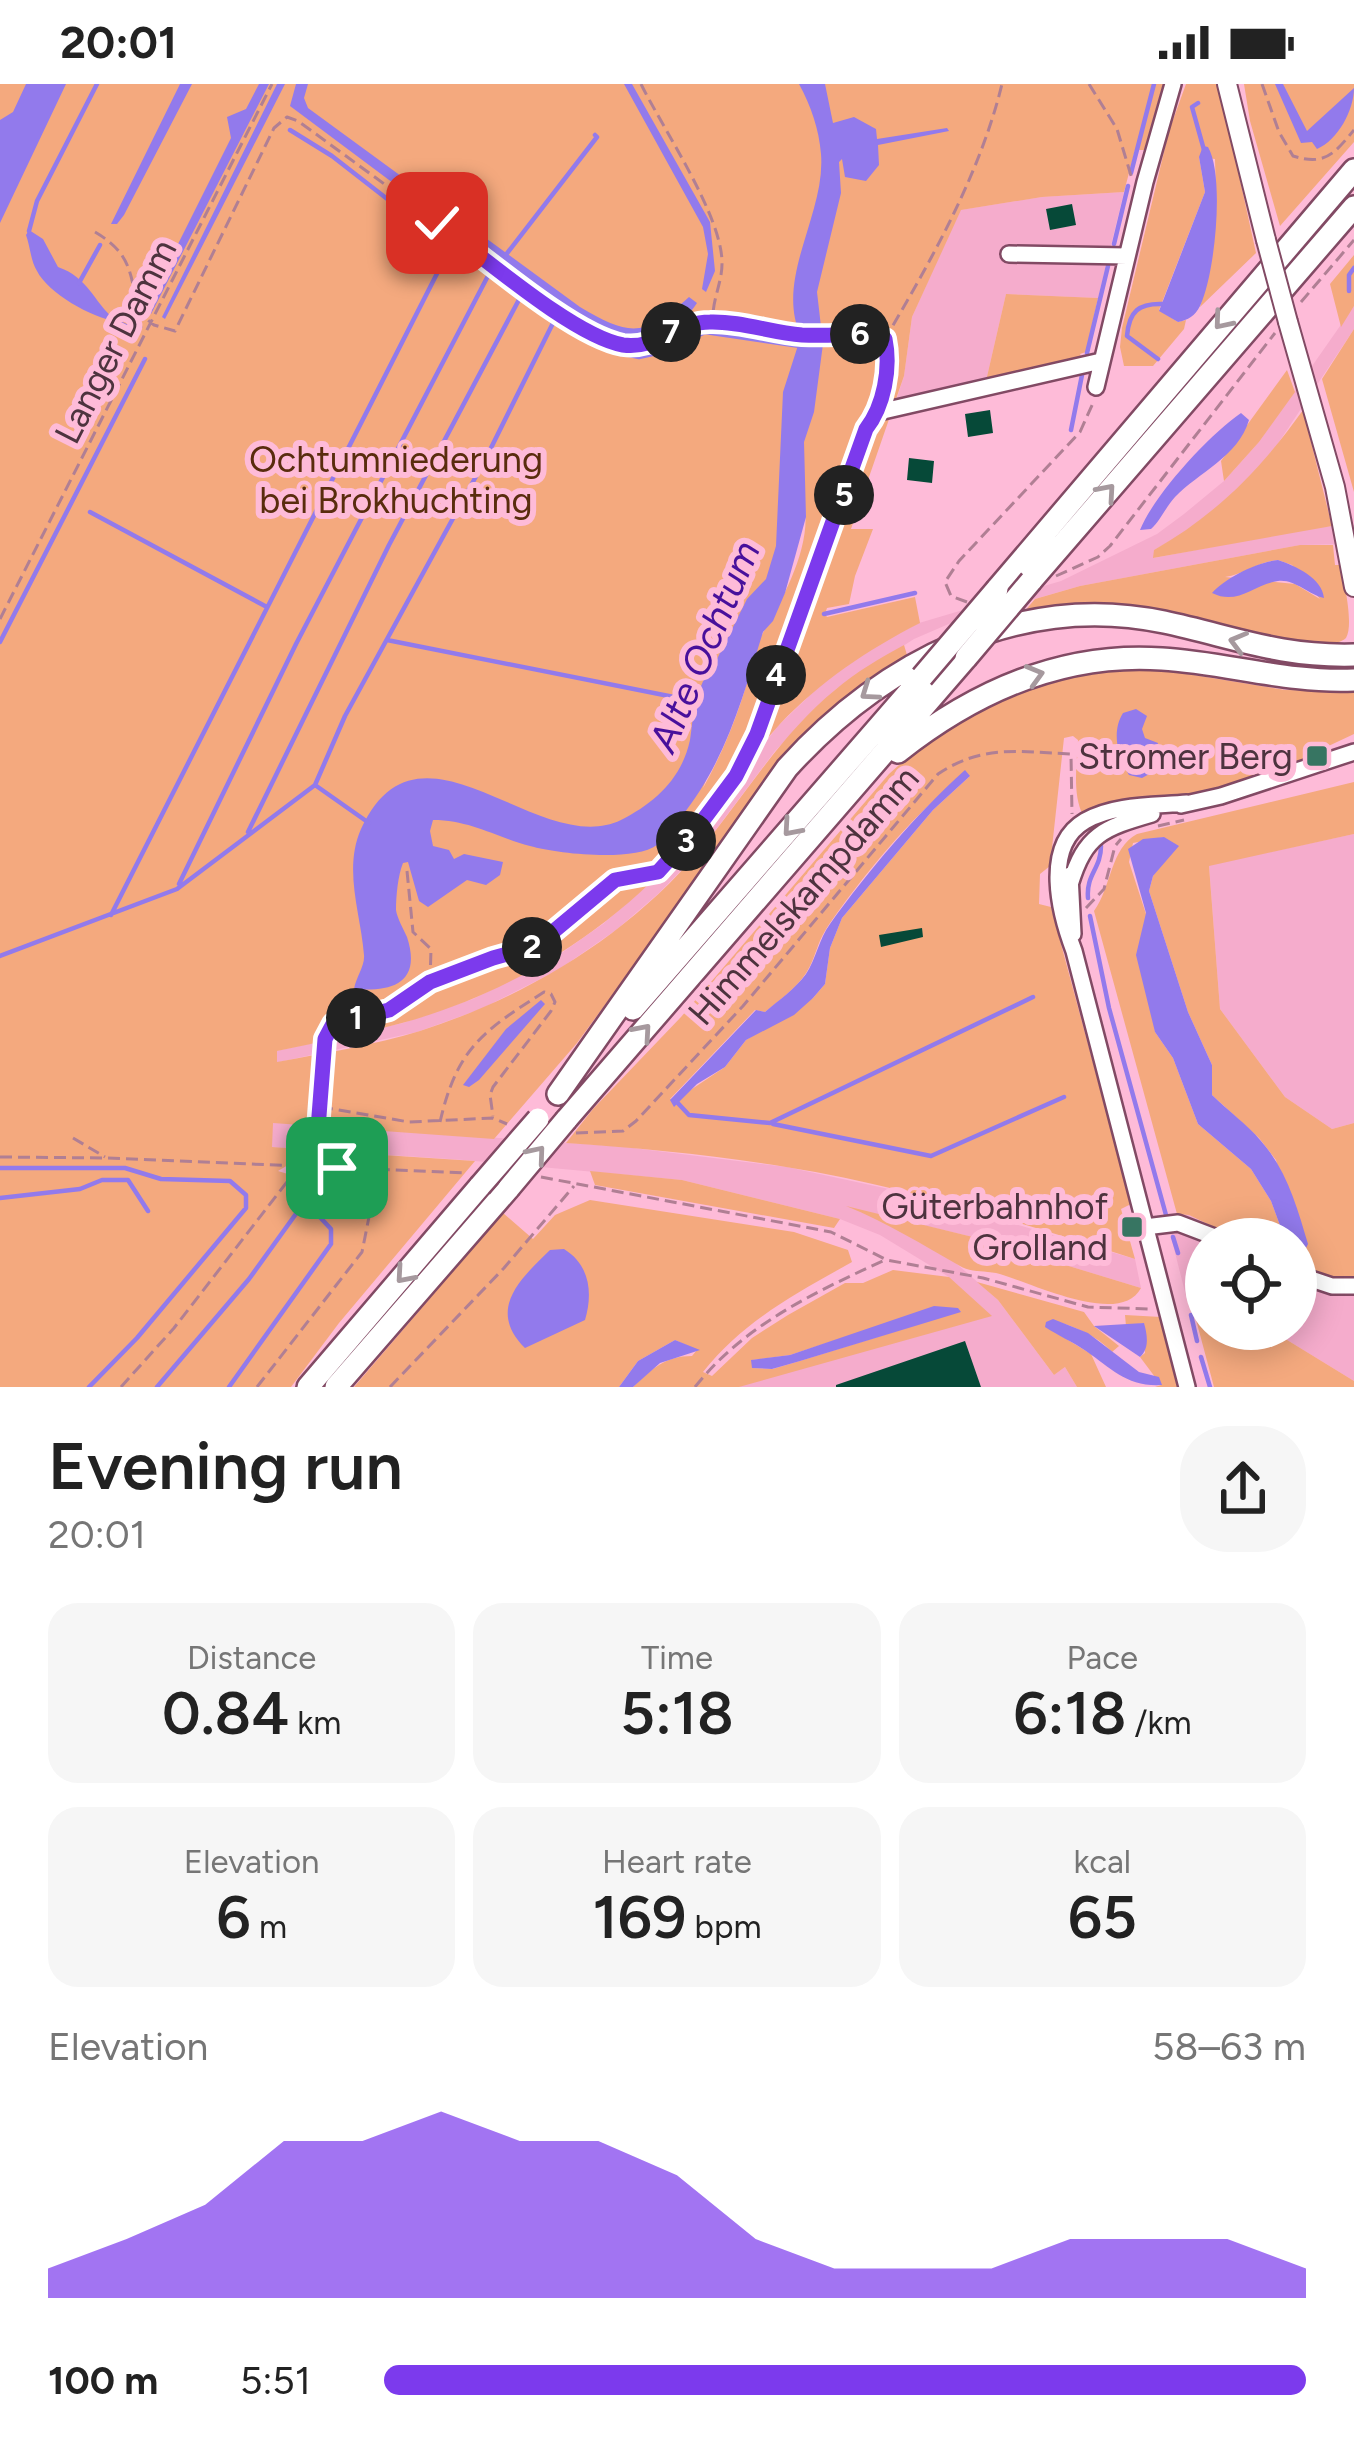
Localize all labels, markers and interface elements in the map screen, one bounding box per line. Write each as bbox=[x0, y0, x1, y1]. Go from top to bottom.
text: 20:01 bbox=[60, 15, 177, 69]
pin bbox=[386, 172, 488, 274]
icon: check bbox=[404, 190, 470, 256]
street label: Langer Damm bbox=[46, 232, 185, 451]
pin: 7 bbox=[641, 302, 701, 362]
pin: 6 bbox=[830, 304, 890, 364]
one-way arrow bbox=[1214, 307, 1236, 329]
text: 7 bbox=[662, 312, 680, 351]
text: 6 bbox=[850, 314, 870, 353]
park label: Ochtumniederung bei Brokhuchting bbox=[249, 438, 543, 522]
pin: 5 bbox=[814, 465, 874, 525]
text: 5 bbox=[834, 475, 854, 514]
one-way arrow bbox=[1093, 485, 1114, 506]
water label: Alte Ochtum bbox=[638, 534, 770, 761]
one-way arrow bbox=[1229, 631, 1249, 656]
pin: 4 bbox=[746, 645, 806, 705]
text: 4 bbox=[766, 655, 786, 694]
one-way arrow bbox=[1024, 665, 1045, 690]
one-way arrow bbox=[860, 678, 882, 700]
place label: Stromer Berg bbox=[1078, 735, 1293, 778]
marker: Stromer Berg bbox=[1304, 743, 1330, 769]
street label: Himmelskampdamm bbox=[679, 757, 928, 1034]
pin: 3 bbox=[656, 811, 716, 871]
one-way arrow bbox=[784, 815, 805, 836]
text: 3 bbox=[677, 821, 695, 860]
pin: 2 bbox=[502, 917, 562, 977]
text: 2 bbox=[522, 927, 542, 966]
pin: 1 bbox=[326, 988, 386, 1048]
text: 1 bbox=[349, 998, 363, 1037]
one-way arrow bbox=[629, 1024, 650, 1046]
pin bbox=[286, 1117, 388, 1219]
icon: arrive bbox=[304, 1135, 370, 1201]
one-way arrow bbox=[523, 1146, 545, 1168]
place label: Güterbahnhof Grolland bbox=[881, 1185, 1109, 1269]
marker: Güterbahnhof Grolland bbox=[1119, 1214, 1145, 1240]
map controls bbox=[1185, 1218, 1317, 1350]
button: locate bbox=[1185, 1218, 1317, 1350]
one-way arrow bbox=[397, 1261, 418, 1283]
text: Evening run bbox=[48, 1426, 403, 1506]
button: share bbox=[1180, 1426, 1306, 1552]
text: 20:01 bbox=[48, 1511, 146, 1558]
text: Distance bbox=[187, 1638, 316, 1677]
text: Time bbox=[641, 1638, 713, 1677]
text: Pace bbox=[1067, 1638, 1138, 1677]
text: 0.84 bbox=[162, 1677, 289, 1749]
text: 5:18 bbox=[620, 1677, 734, 1749]
text: 6:18 bbox=[1013, 1677, 1126, 1749]
text: km bbox=[289, 1703, 341, 1742]
text: /km bbox=[1126, 1703, 1192, 1742]
text: Elevation bbox=[184, 1842, 320, 1881]
text: Heart rate bbox=[602, 1842, 752, 1881]
text: kcal bbox=[1074, 1842, 1131, 1881]
text: 6 bbox=[216, 1881, 251, 1953]
text: 169 bbox=[592, 1881, 686, 1953]
text: 65 bbox=[1068, 1881, 1137, 1953]
text: m bbox=[251, 1907, 287, 1946]
text: bpm bbox=[686, 1907, 762, 1946]
text: Elevation bbox=[48, 2023, 208, 2070]
text: 58–63 m bbox=[1152, 2023, 1306, 2070]
text: 100 m bbox=[48, 2357, 158, 2404]
text: 5:51 bbox=[240, 2357, 311, 2404]

